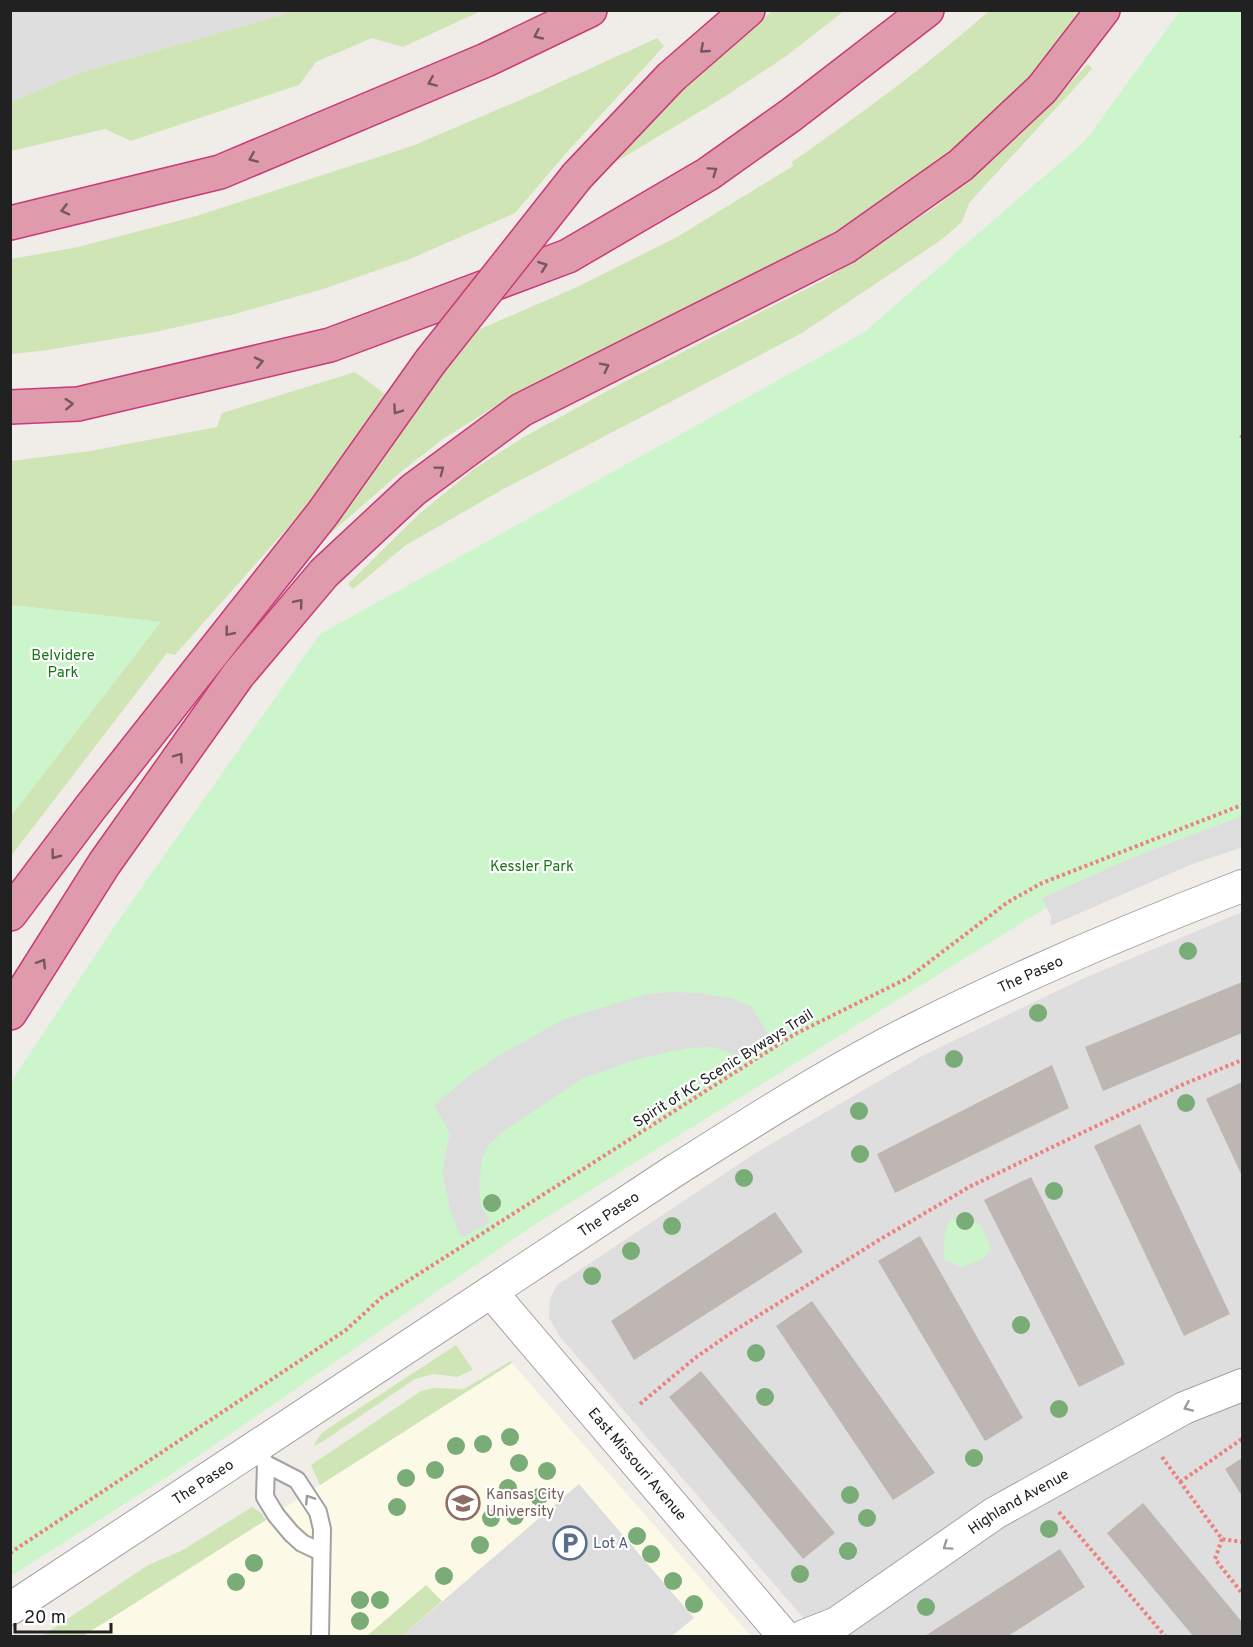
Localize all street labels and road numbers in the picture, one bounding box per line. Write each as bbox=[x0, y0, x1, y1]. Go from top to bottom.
street label: The Paseo bbox=[995, 952, 1067, 999]
street label: Spirit of KC Scenic Byways Trail bbox=[630, 1006, 818, 1133]
street label: The Paseo bbox=[575, 1188, 644, 1243]
street label: East Missouri Avenue bbox=[583, 1405, 690, 1525]
street label: The Paseo bbox=[169, 1456, 238, 1510]
street label: Highland Avenue bbox=[965, 1466, 1073, 1540]

